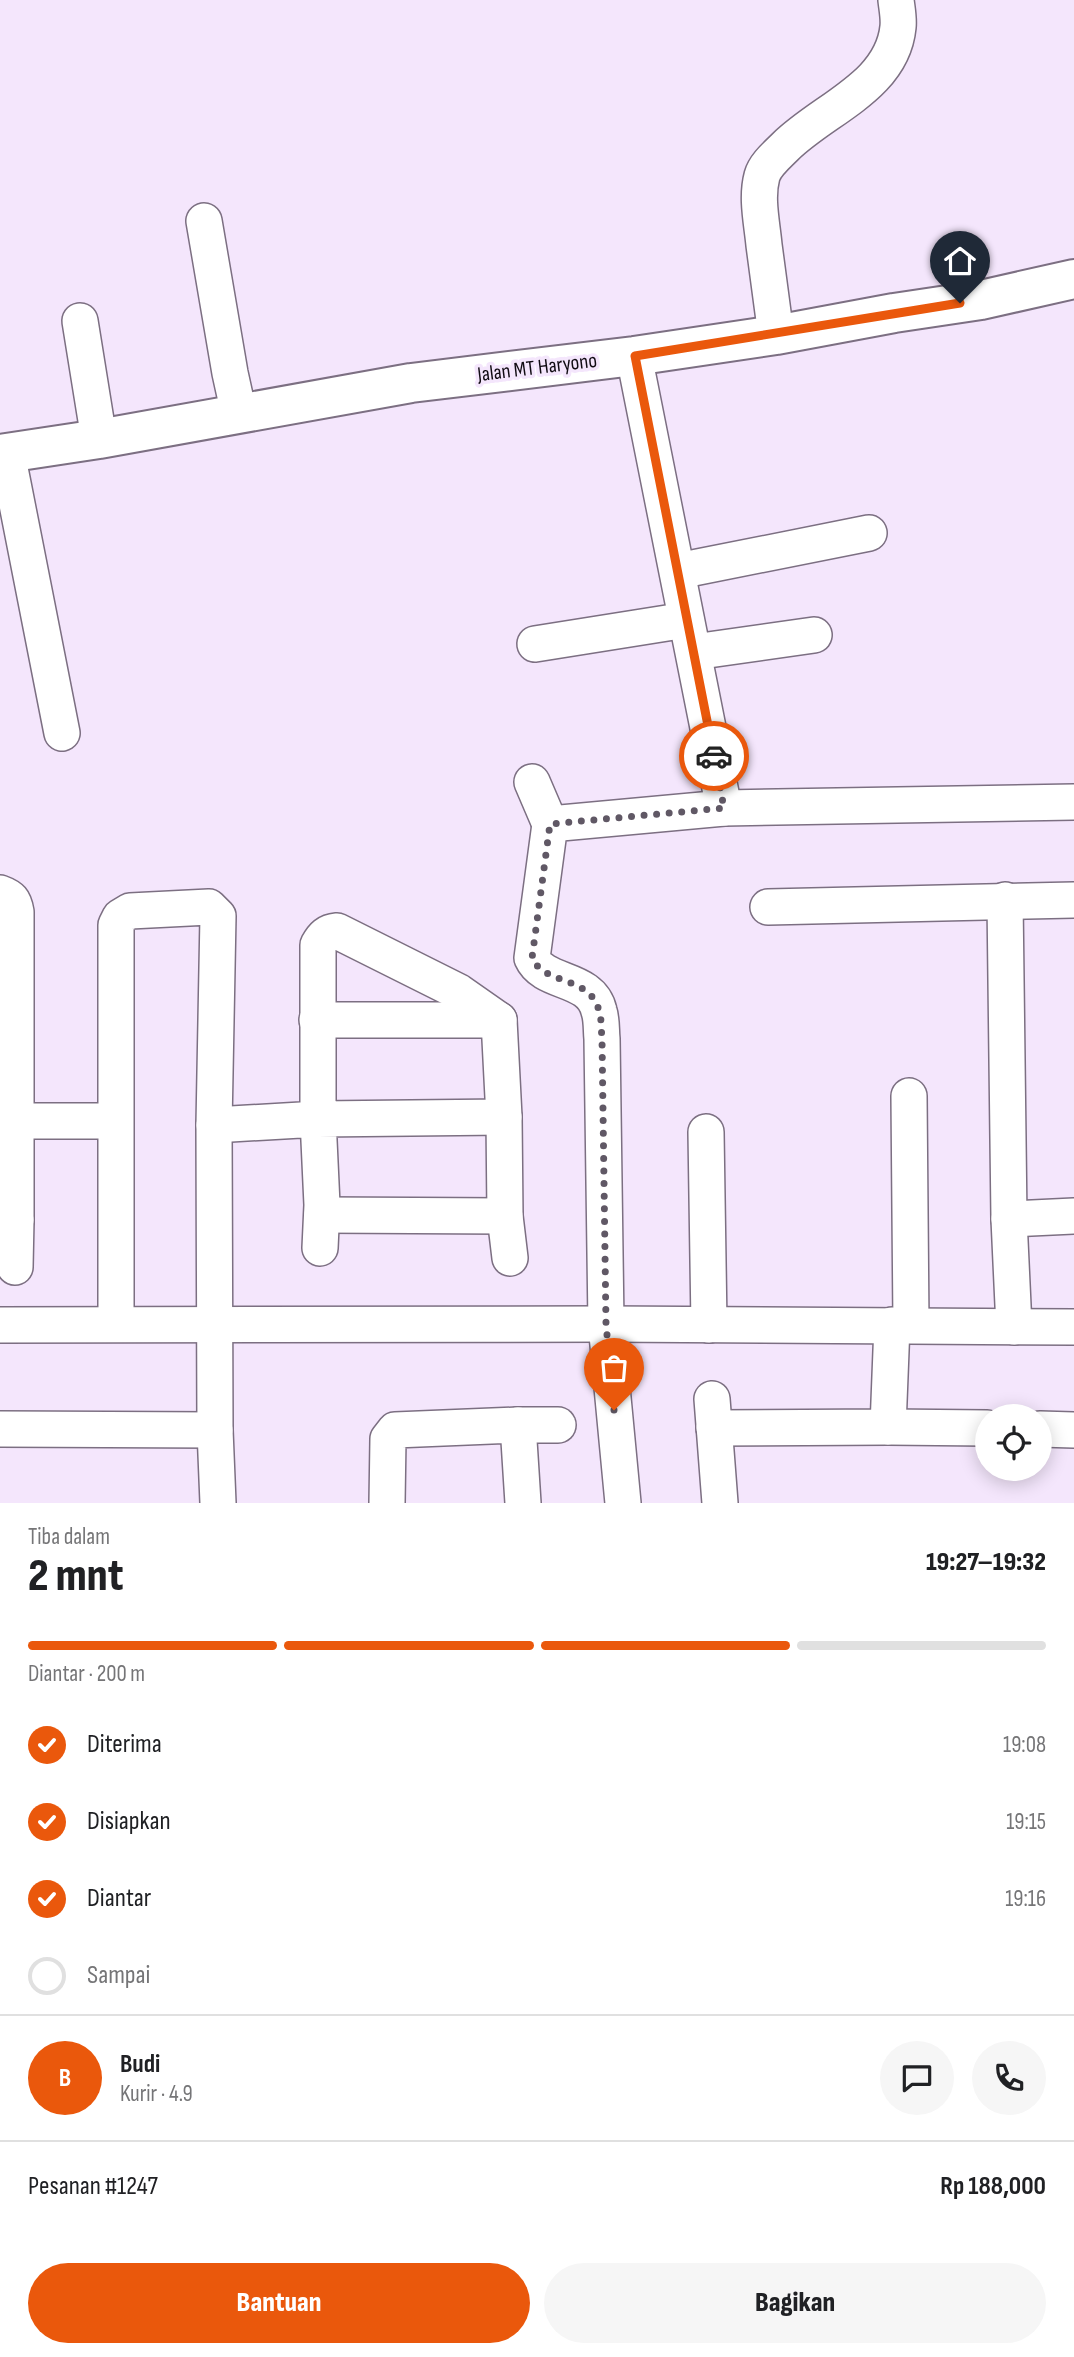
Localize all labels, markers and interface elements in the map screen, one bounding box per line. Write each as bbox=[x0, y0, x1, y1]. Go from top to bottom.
pin bbox=[930, 231, 990, 303]
icon: home bbox=[941, 242, 979, 280]
street label: Jalan MT Haryono bbox=[475, 348, 598, 387]
courier bbox=[679, 721, 749, 791]
icon: car bbox=[695, 737, 733, 775]
pin bbox=[584, 1338, 644, 1410]
icon: bag bbox=[595, 1349, 633, 1387]
map controls bbox=[975, 1404, 1052, 1481]
button: locate bbox=[975, 1404, 1052, 1481]
text: Tiba dalam bbox=[28, 1523, 110, 1551]
text: 19:27–19:32 bbox=[926, 1547, 1046, 1578]
text: 2 mnt bbox=[28, 1549, 123, 1604]
text: Diantar · 200 m bbox=[28, 1660, 145, 1688]
icon: check bbox=[28, 1726, 66, 1764]
text: Diterima bbox=[87, 1729, 162, 1760]
text: 19:08 bbox=[1003, 1731, 1046, 1759]
icon: check bbox=[28, 1803, 66, 1841]
text: Disiapkan bbox=[87, 1806, 171, 1837]
text: 19:15 bbox=[1006, 1808, 1046, 1836]
icon: check bbox=[28, 1880, 66, 1918]
text: Diantar bbox=[87, 1883, 151, 1914]
text: 19:16 bbox=[1005, 1885, 1046, 1913]
text: Sampai bbox=[87, 1960, 150, 1991]
button: chat bbox=[880, 2041, 954, 2115]
button: phone bbox=[972, 2041, 1046, 2115]
text: Budi bbox=[120, 2049, 160, 2080]
text: B bbox=[59, 2063, 71, 2094]
text: Kurir · 4.9 bbox=[120, 2080, 193, 2108]
text: Pesanan #1247 bbox=[28, 2171, 158, 2202]
text: Rp 188,000 bbox=[940, 2171, 1046, 2202]
button: Bantuan bbox=[28, 2263, 530, 2343]
button: Bagikan bbox=[544, 2263, 1046, 2343]

